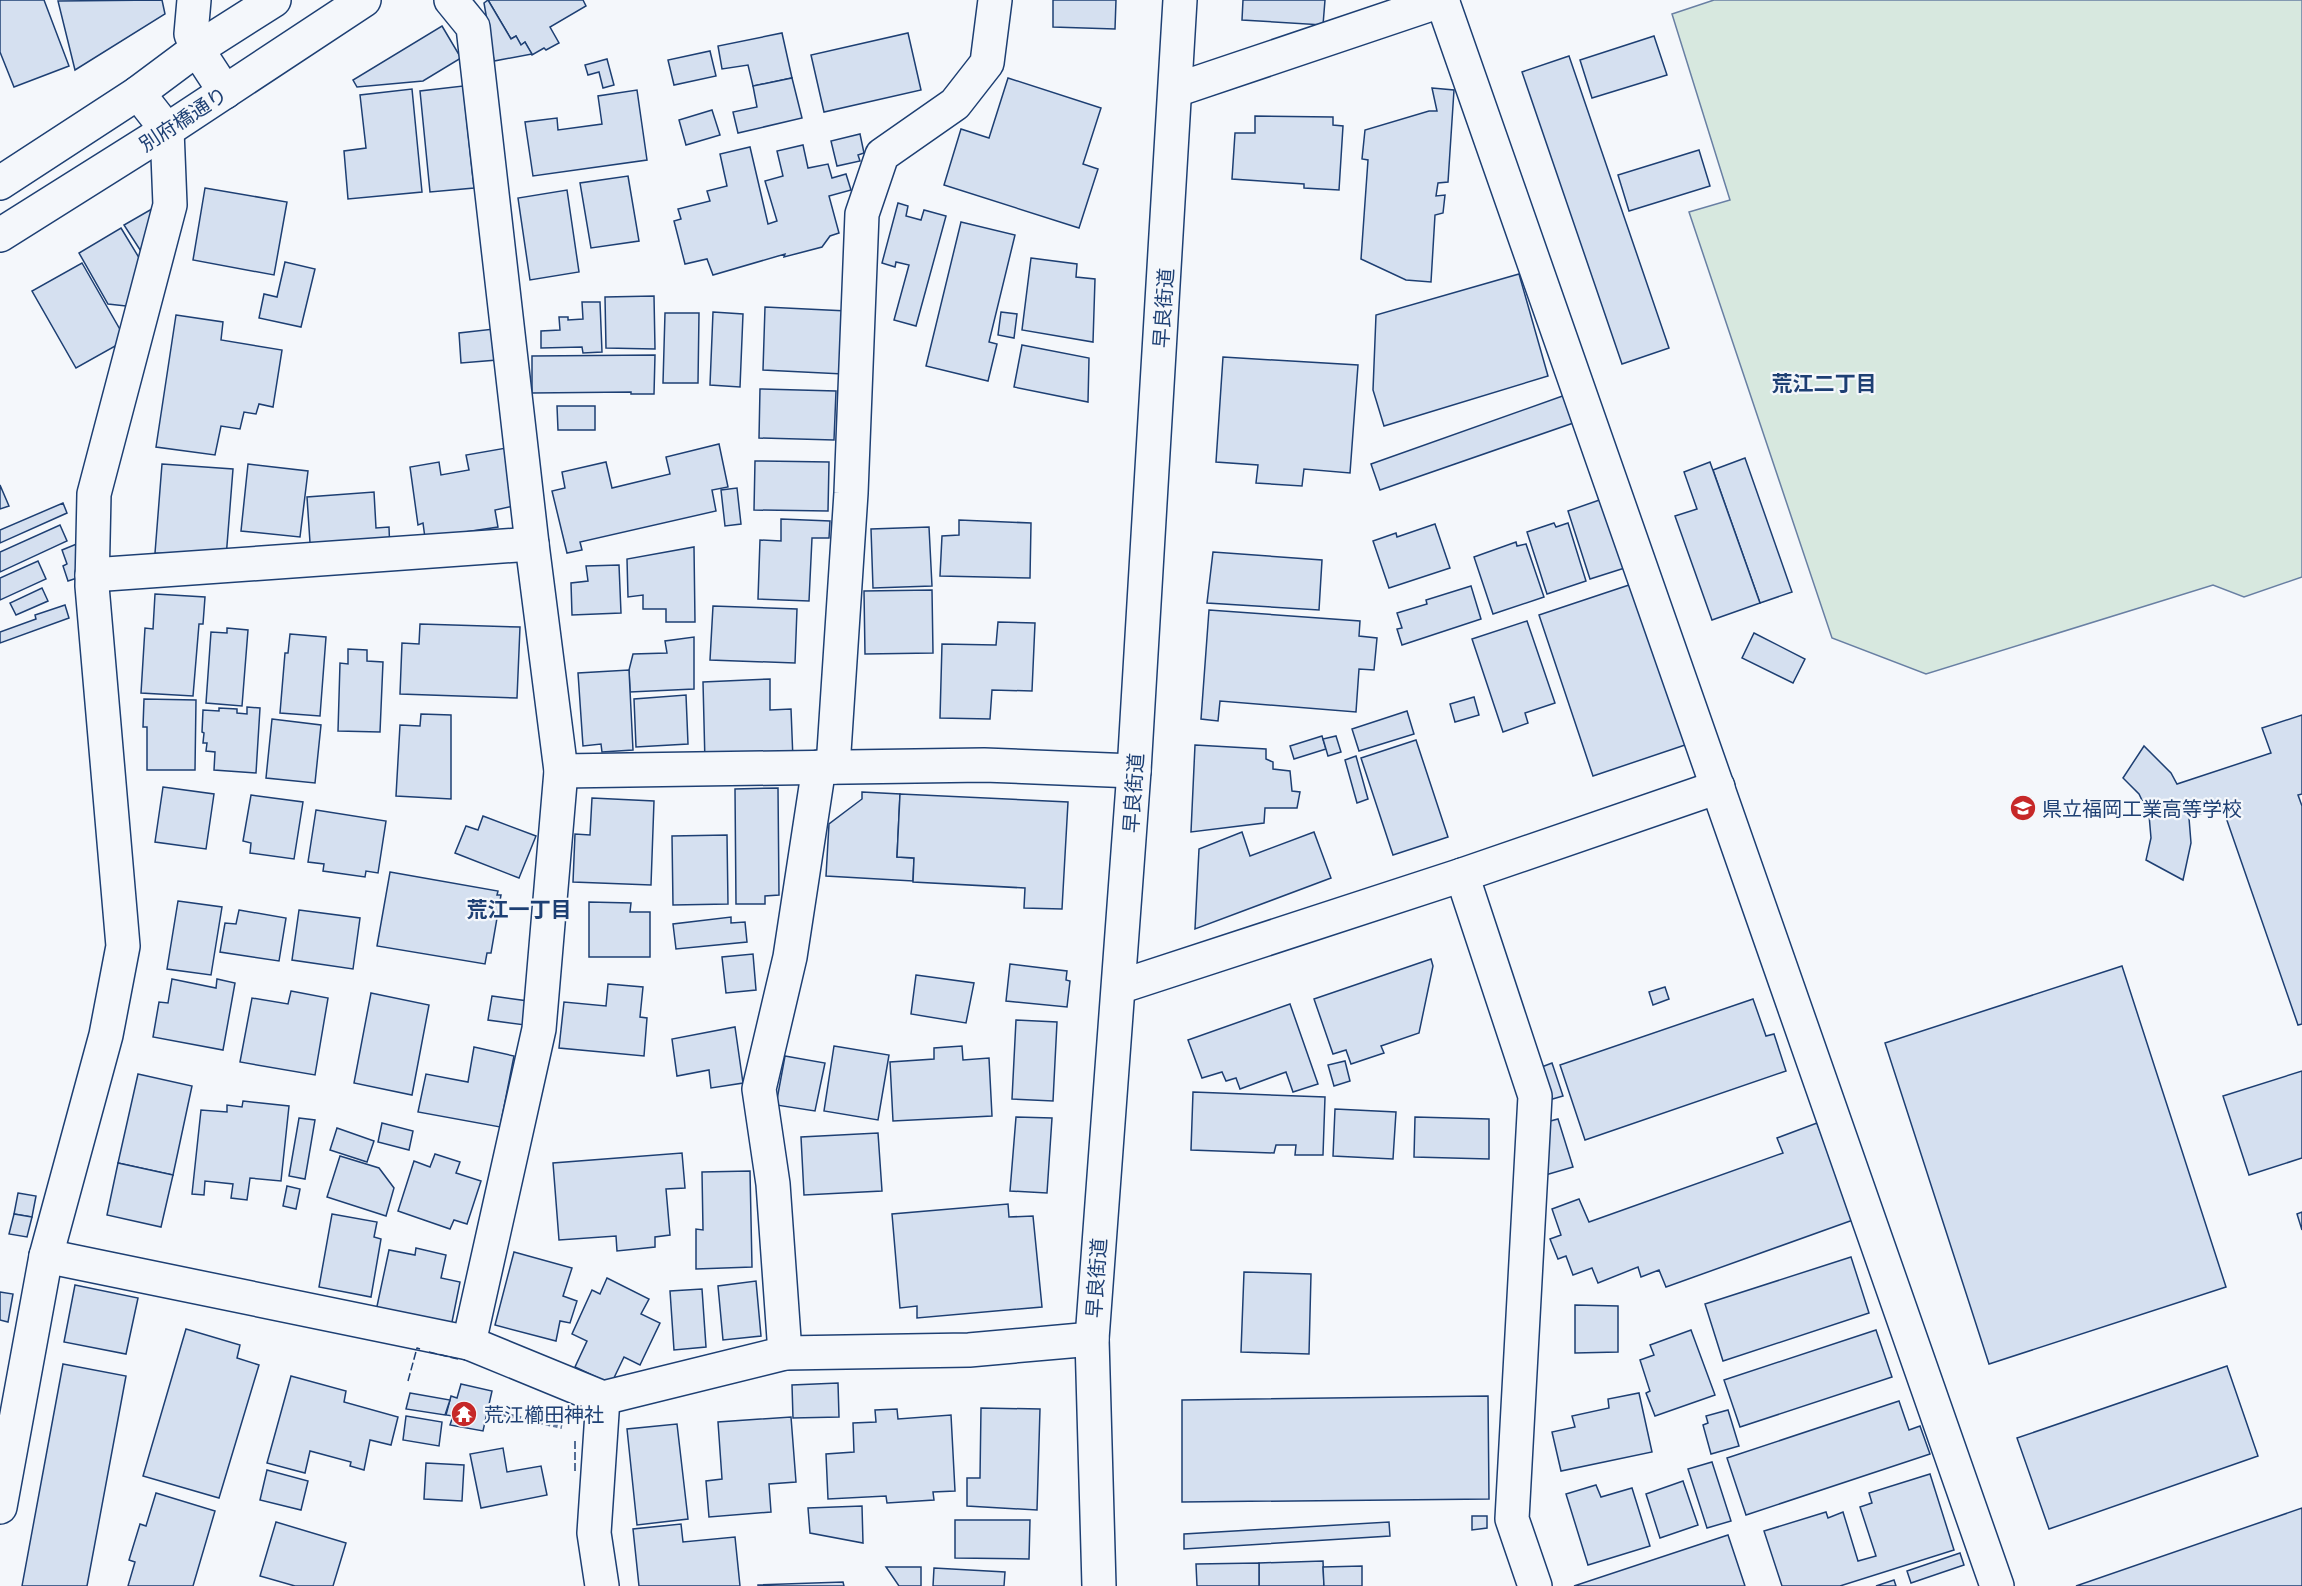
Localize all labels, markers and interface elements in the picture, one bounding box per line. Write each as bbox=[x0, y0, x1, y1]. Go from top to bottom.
street label: 別府橋通り bbox=[134, 80, 232, 158]
street label: 早良街道 bbox=[1147, 267, 1179, 349]
district label: 荒江二丁目 bbox=[1772, 369, 1877, 398]
street label: 早良街道 bbox=[1117, 752, 1149, 834]
school or university icon: 県立福岡工業高等学校 bbox=[2008, 793, 2038, 823]
place label: 県立福岡工業高等学校 bbox=[2042, 795, 2242, 822]
district label: 荒江一丁目 bbox=[467, 895, 572, 924]
street label: 早良街道 bbox=[1080, 1237, 1112, 1319]
temple icon: 荒江櫛田神社 bbox=[449, 1399, 479, 1429]
place label: 荒江櫛田神社 bbox=[484, 1401, 604, 1428]

